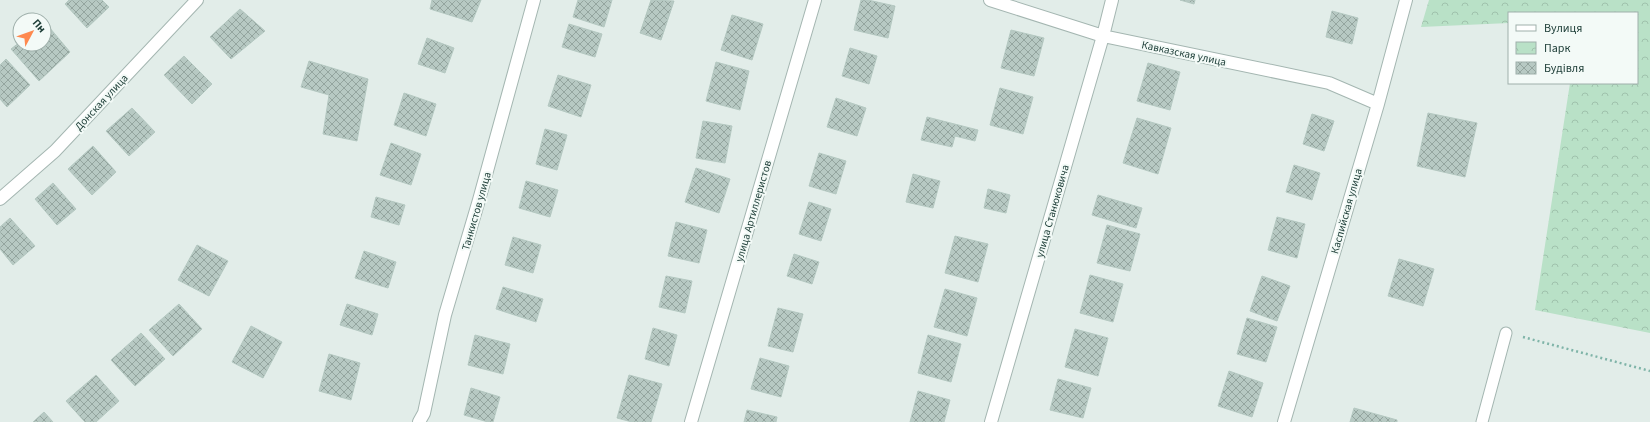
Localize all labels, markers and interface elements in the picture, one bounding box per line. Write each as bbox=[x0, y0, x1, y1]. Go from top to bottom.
north arrow bbox=[12, 12, 52, 52]
legend bbox=[1508, 12, 1638, 84]
text: Пн bbox=[29, 16, 49, 36]
text: Вулиця bbox=[1544, 20, 1582, 37]
street label: Кавказская улица bbox=[1140, 37, 1228, 70]
text: Парк bbox=[1544, 40, 1570, 57]
text: Будівля bbox=[1544, 60, 1584, 77]
street label: Донская улица bbox=[71, 71, 131, 134]
street label: улица Артиллеристов bbox=[732, 158, 775, 264]
street label: улица Станюковича bbox=[1032, 163, 1073, 259]
street label: Каспийская улица bbox=[1327, 167, 1366, 256]
street label: Танкистов улица bbox=[458, 170, 495, 252]

